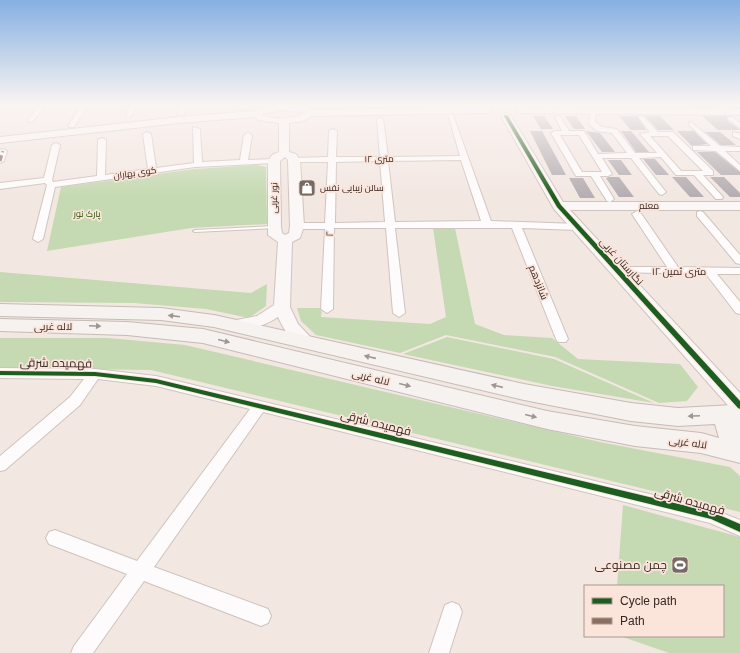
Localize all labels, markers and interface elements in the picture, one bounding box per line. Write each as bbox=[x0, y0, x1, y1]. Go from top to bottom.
street label: ۱۲ متری bbox=[364, 154, 394, 164]
street label: کوی بهاران bbox=[113, 165, 157, 181]
shop icon: سالن زیبایی نفس bbox=[297, 178, 317, 198]
street label: نور غربی bbox=[269, 182, 279, 214]
place label: سالن زیبایی نفس bbox=[320, 183, 384, 193]
street label: معلم bbox=[639, 201, 659, 212]
park label: پارک نور bbox=[73, 209, 101, 220]
street label: ۲ bbox=[324, 231, 335, 237]
street label: نگارستان غربی bbox=[597, 236, 646, 288]
street label: شانزدهم bbox=[525, 263, 550, 302]
street label: ۱۲ متری ثمین bbox=[652, 266, 706, 278]
one-way arrow bbox=[168, 313, 180, 319]
street label: لاله غربی bbox=[34, 321, 72, 333]
one-way arrow bbox=[89, 323, 101, 330]
one-way arrow bbox=[218, 339, 230, 345]
one-way arrow bbox=[364, 353, 376, 359]
street label: فهمیده شرقی bbox=[20, 355, 92, 371]
street label: لاله غربی bbox=[351, 368, 391, 388]
one-way arrow bbox=[398, 383, 411, 389]
one-way arrow bbox=[490, 383, 502, 389]
street label: فهمیده شرقی bbox=[339, 407, 413, 439]
one-way arrow bbox=[525, 413, 537, 419]
one-way arrow bbox=[687, 413, 700, 419]
street label: لاله غربی bbox=[668, 434, 708, 452]
street label: فهمیده شرقی bbox=[653, 484, 727, 518]
sports icon: چمن مصنوعی bbox=[670, 555, 690, 575]
place label: چمن مصنوعی bbox=[594, 558, 667, 574]
legend bbox=[584, 585, 724, 637]
text: Cycle path bbox=[620, 594, 677, 608]
text: Path bbox=[620, 614, 645, 628]

